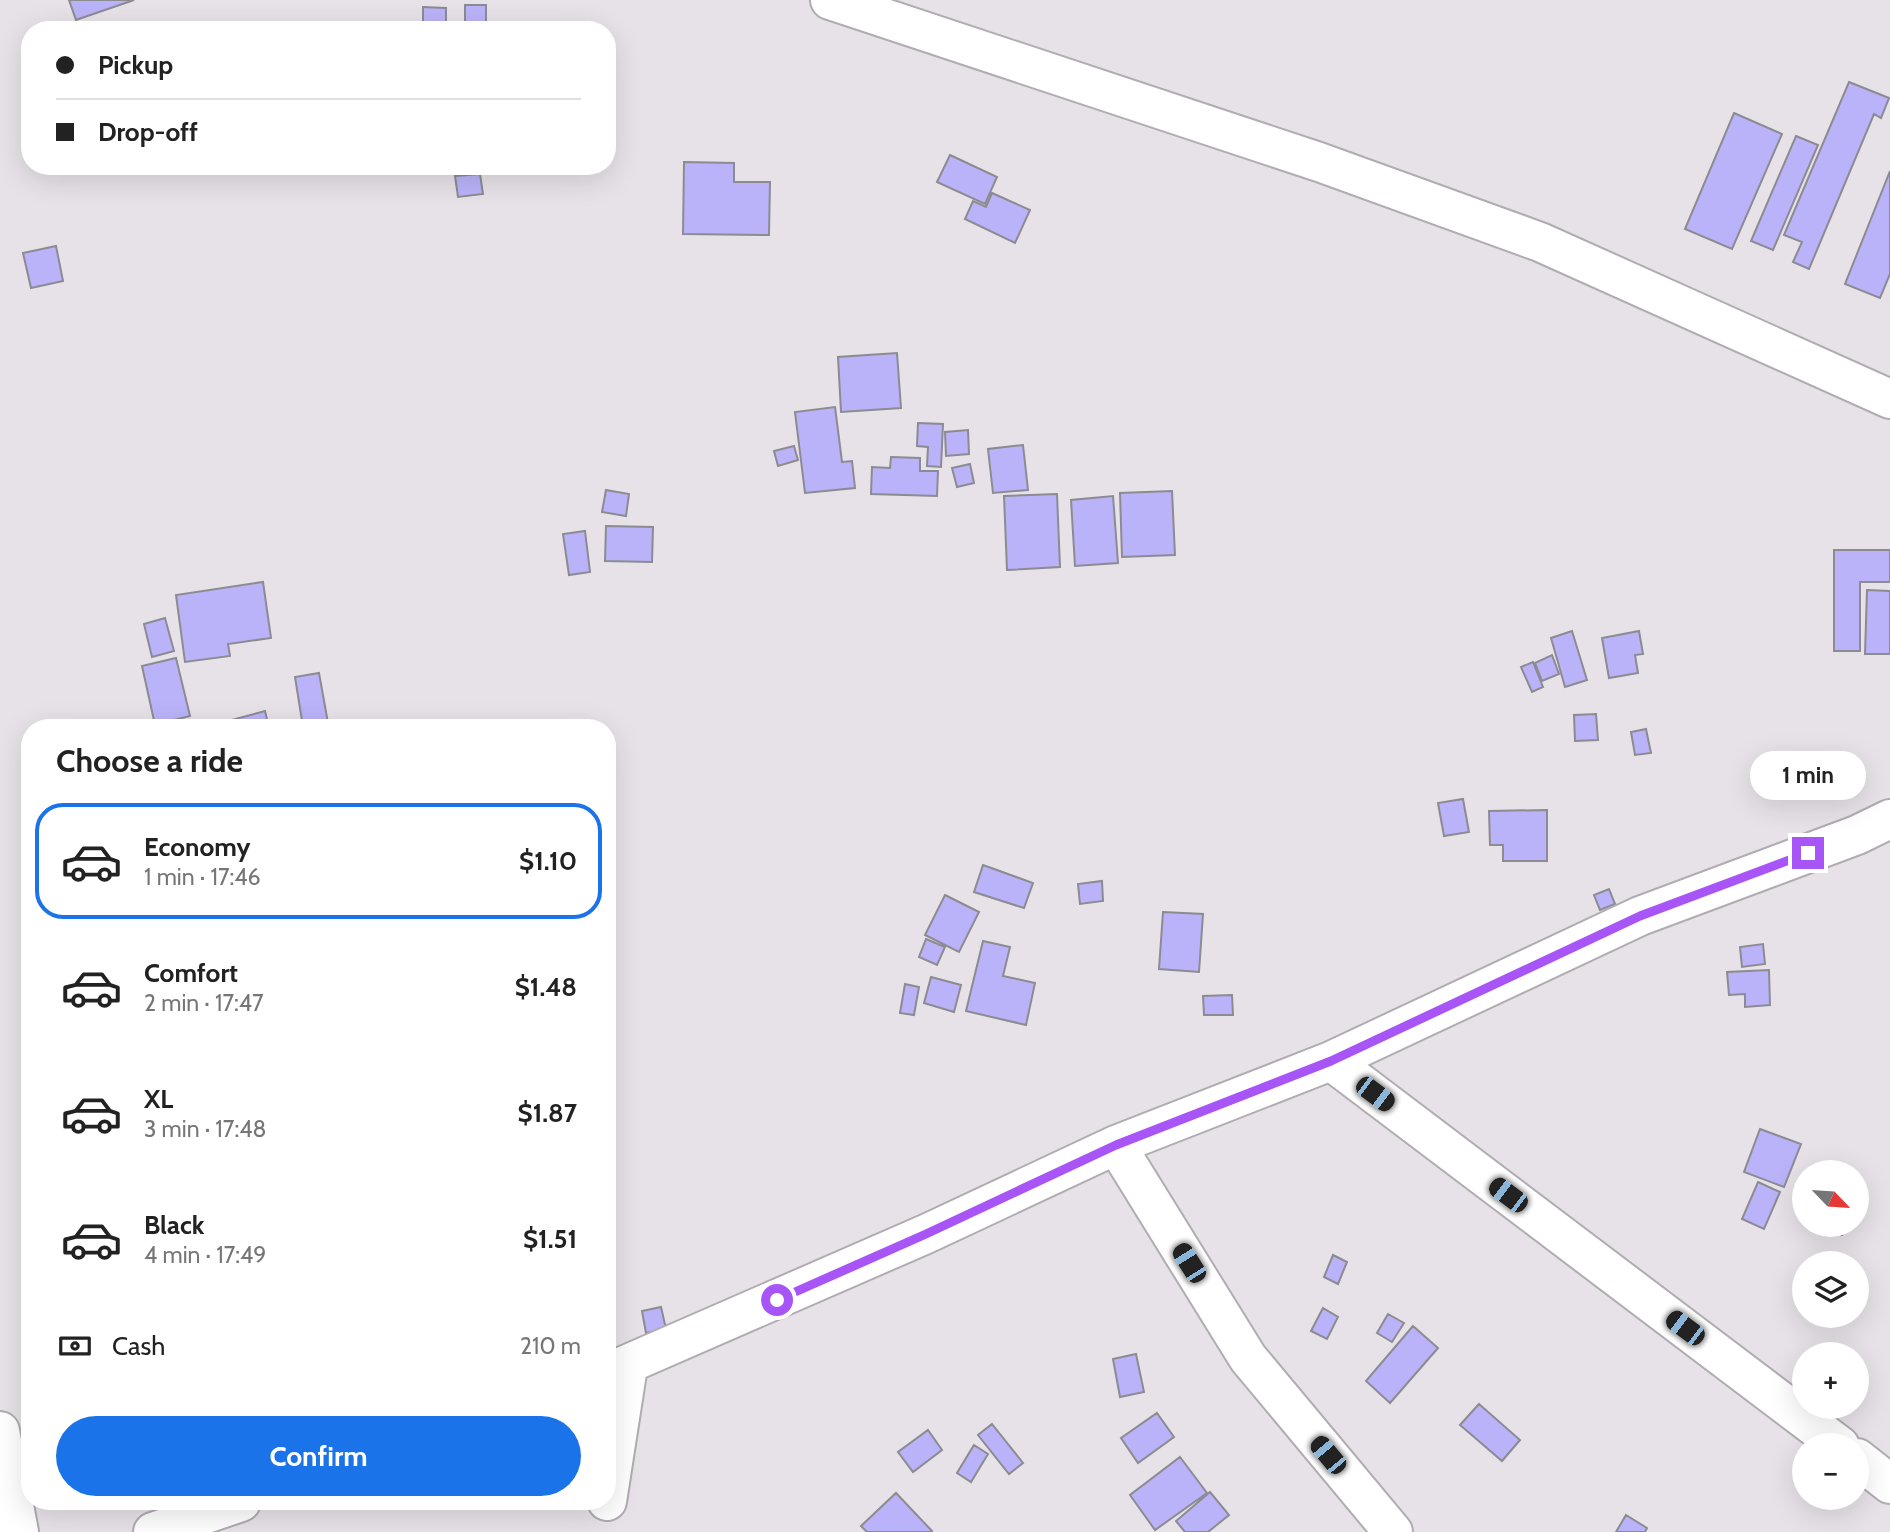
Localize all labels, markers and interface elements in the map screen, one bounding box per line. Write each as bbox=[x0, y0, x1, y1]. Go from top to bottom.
text: Pickup bbox=[98, 49, 173, 81]
text: Drop-off bbox=[98, 116, 198, 148]
text: Choose a ride bbox=[56, 741, 243, 780]
callout: 1 min bbox=[1750, 752, 1866, 800]
text: 1 min bbox=[1782, 761, 1834, 789]
icon: car bbox=[60, 830, 123, 893]
text: Economy bbox=[144, 831, 250, 863]
route end bbox=[1792, 837, 1824, 869]
text: $1.10 bbox=[519, 845, 577, 877]
text: 1 min · 17:46 bbox=[144, 863, 261, 891]
icon: car bbox=[60, 956, 123, 1019]
text: Comfort bbox=[144, 957, 238, 989]
text: $1.48 bbox=[515, 971, 577, 1003]
text: 2 min · 17:47 bbox=[144, 989, 264, 1017]
car bbox=[1352, 1073, 1399, 1115]
icon: car bbox=[60, 1082, 123, 1145]
text: XL bbox=[144, 1083, 173, 1115]
text: $1.87 bbox=[518, 1097, 577, 1129]
text: 3 min · 17:48 bbox=[144, 1115, 266, 1143]
north arrow bbox=[1792, 1160, 1869, 1237]
map controls bbox=[1792, 1160, 1869, 1510]
car bbox=[1485, 1174, 1532, 1216]
icon: car bbox=[60, 1208, 123, 1271]
text: Black bbox=[144, 1209, 204, 1241]
text: $1.51 bbox=[523, 1223, 577, 1255]
car bbox=[1169, 1240, 1210, 1286]
text: 4 min · 17:49 bbox=[144, 1241, 266, 1269]
button: layers bbox=[1792, 1251, 1869, 1328]
route start bbox=[761, 1284, 793, 1316]
car bbox=[1662, 1307, 1709, 1349]
icon: cash bbox=[56, 1327, 94, 1365]
text: Cash bbox=[112, 1330, 165, 1362]
text: 210 m bbox=[520, 1332, 581, 1360]
button: + bbox=[1792, 1342, 1869, 1419]
button: Confirm bbox=[56, 1416, 581, 1496]
car bbox=[1307, 1432, 1350, 1478]
button: − bbox=[1792, 1433, 1869, 1510]

